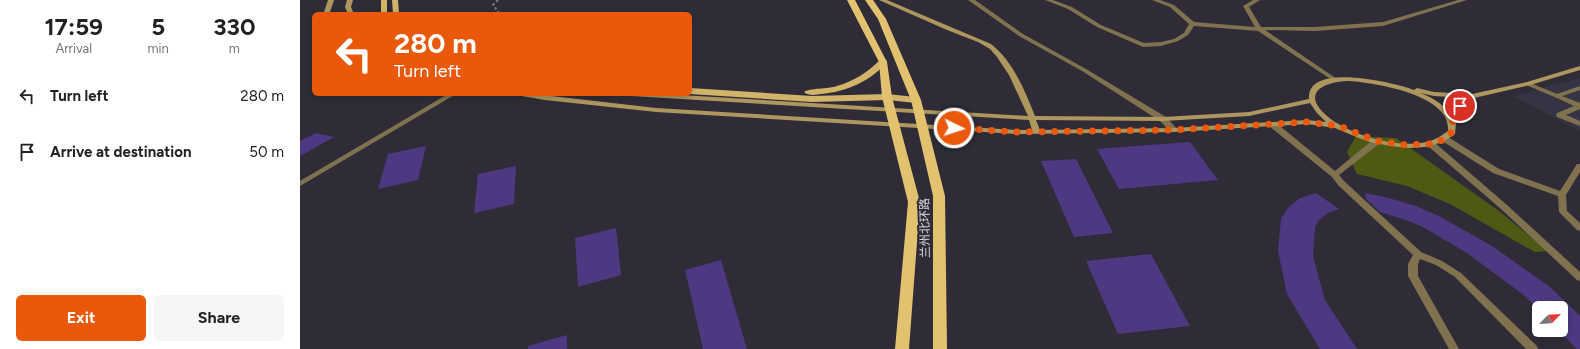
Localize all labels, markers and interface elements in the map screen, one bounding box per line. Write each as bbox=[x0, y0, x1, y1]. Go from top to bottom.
text: 17:59 bbox=[44, 12, 103, 41]
text: 5 bbox=[151, 12, 165, 41]
text: 330 bbox=[213, 12, 256, 41]
text: 280 m bbox=[394, 26, 477, 60]
icon: left bbox=[328, 28, 380, 80]
text: Arrival bbox=[55, 41, 92, 56]
text: min bbox=[147, 41, 169, 56]
text: m bbox=[229, 41, 240, 56]
text: Turn left bbox=[394, 60, 461, 82]
icon: left bbox=[16, 85, 38, 107]
text: Turn left bbox=[50, 87, 108, 105]
text: 280 m bbox=[240, 87, 284, 105]
pin bbox=[1443, 89, 1477, 123]
icon: arrive bbox=[1449, 95, 1471, 117]
position arrow bbox=[933, 107, 975, 149]
icon: arrive bbox=[16, 141, 38, 163]
text: Arrive at destination bbox=[50, 143, 191, 161]
text: 50 m bbox=[249, 143, 284, 161]
street label: 兰州北环路 bbox=[917, 198, 933, 258]
button: Exit bbox=[16, 295, 146, 341]
button: Share bbox=[154, 295, 284, 341]
north arrow bbox=[1532, 301, 1568, 337]
map controls bbox=[1532, 301, 1568, 337]

